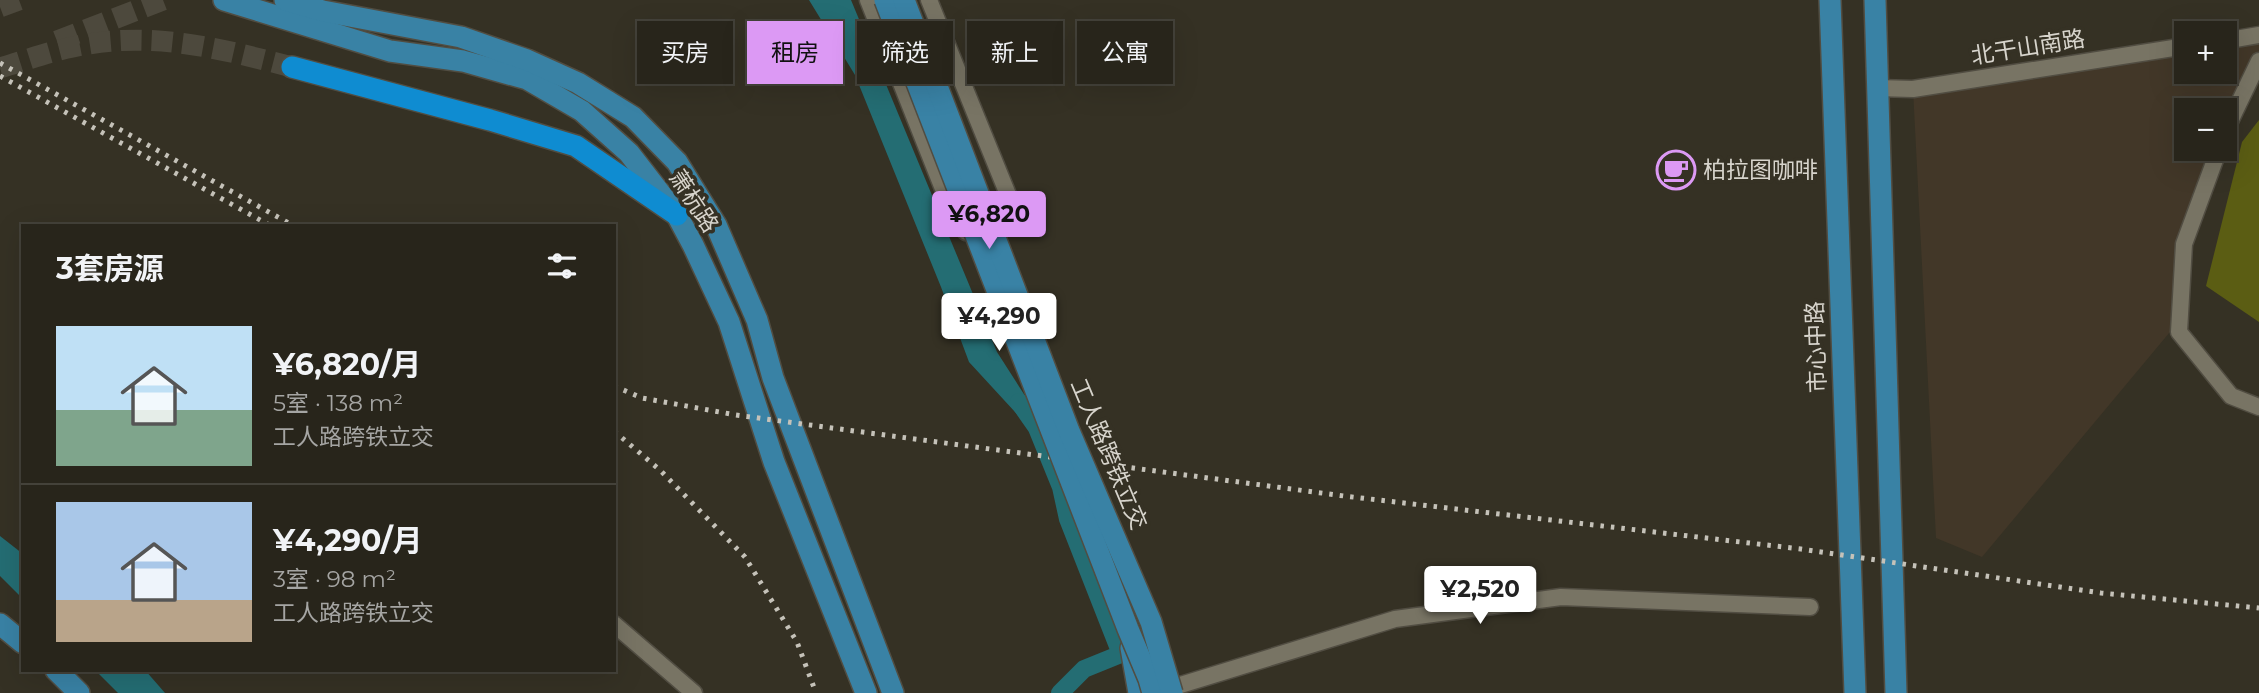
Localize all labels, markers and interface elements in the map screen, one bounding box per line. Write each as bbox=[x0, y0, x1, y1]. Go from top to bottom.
chip: 买房 bbox=[637, 21, 733, 84]
chip: 租房 bbox=[747, 21, 843, 84]
chip: 筛选 bbox=[857, 21, 953, 84]
chip: 新上 bbox=[967, 21, 1063, 84]
chip: 公寓 bbox=[1077, 21, 1173, 84]
map controls bbox=[2174, 21, 2237, 161]
button: + bbox=[2174, 21, 2237, 84]
street label: 北干山南路 bbox=[1969, 24, 2087, 70]
button: − bbox=[2174, 98, 2237, 161]
cafe icon: 柏拉图咖啡 bbox=[1655, 149, 1697, 191]
place label: 柏拉图咖啡 bbox=[1703, 156, 1818, 184]
street label: 萧杭路 bbox=[663, 164, 725, 238]
pin: ¥6,820 bbox=[932, 191, 1046, 251]
text: ¥6,820 bbox=[948, 200, 1030, 228]
icon: filters bbox=[543, 247, 581, 285]
text: 3套房源 bbox=[56, 250, 164, 287]
pin: ¥4,290 bbox=[942, 294, 1056, 353]
street label: 市心中路 bbox=[1800, 301, 1832, 393]
text: ¥4,290 bbox=[957, 302, 1041, 330]
text: ¥6,820/月 bbox=[273, 346, 421, 383]
icon: home bbox=[112, 354, 196, 438]
street label: 工人路跨铁立交 bbox=[1065, 374, 1153, 534]
text: 5室 · 138 m² bbox=[273, 389, 403, 417]
text: 工人路跨铁立交 bbox=[273, 423, 434, 451]
text: ¥4,290/月 bbox=[273, 522, 423, 559]
icon: home bbox=[112, 530, 196, 614]
text: 3室 · 98 m² bbox=[273, 565, 396, 593]
pin: ¥2,520 bbox=[1423, 566, 1537, 626]
text: ¥2,520 bbox=[1440, 575, 1520, 603]
text: 工人路跨铁立交 bbox=[273, 599, 434, 627]

